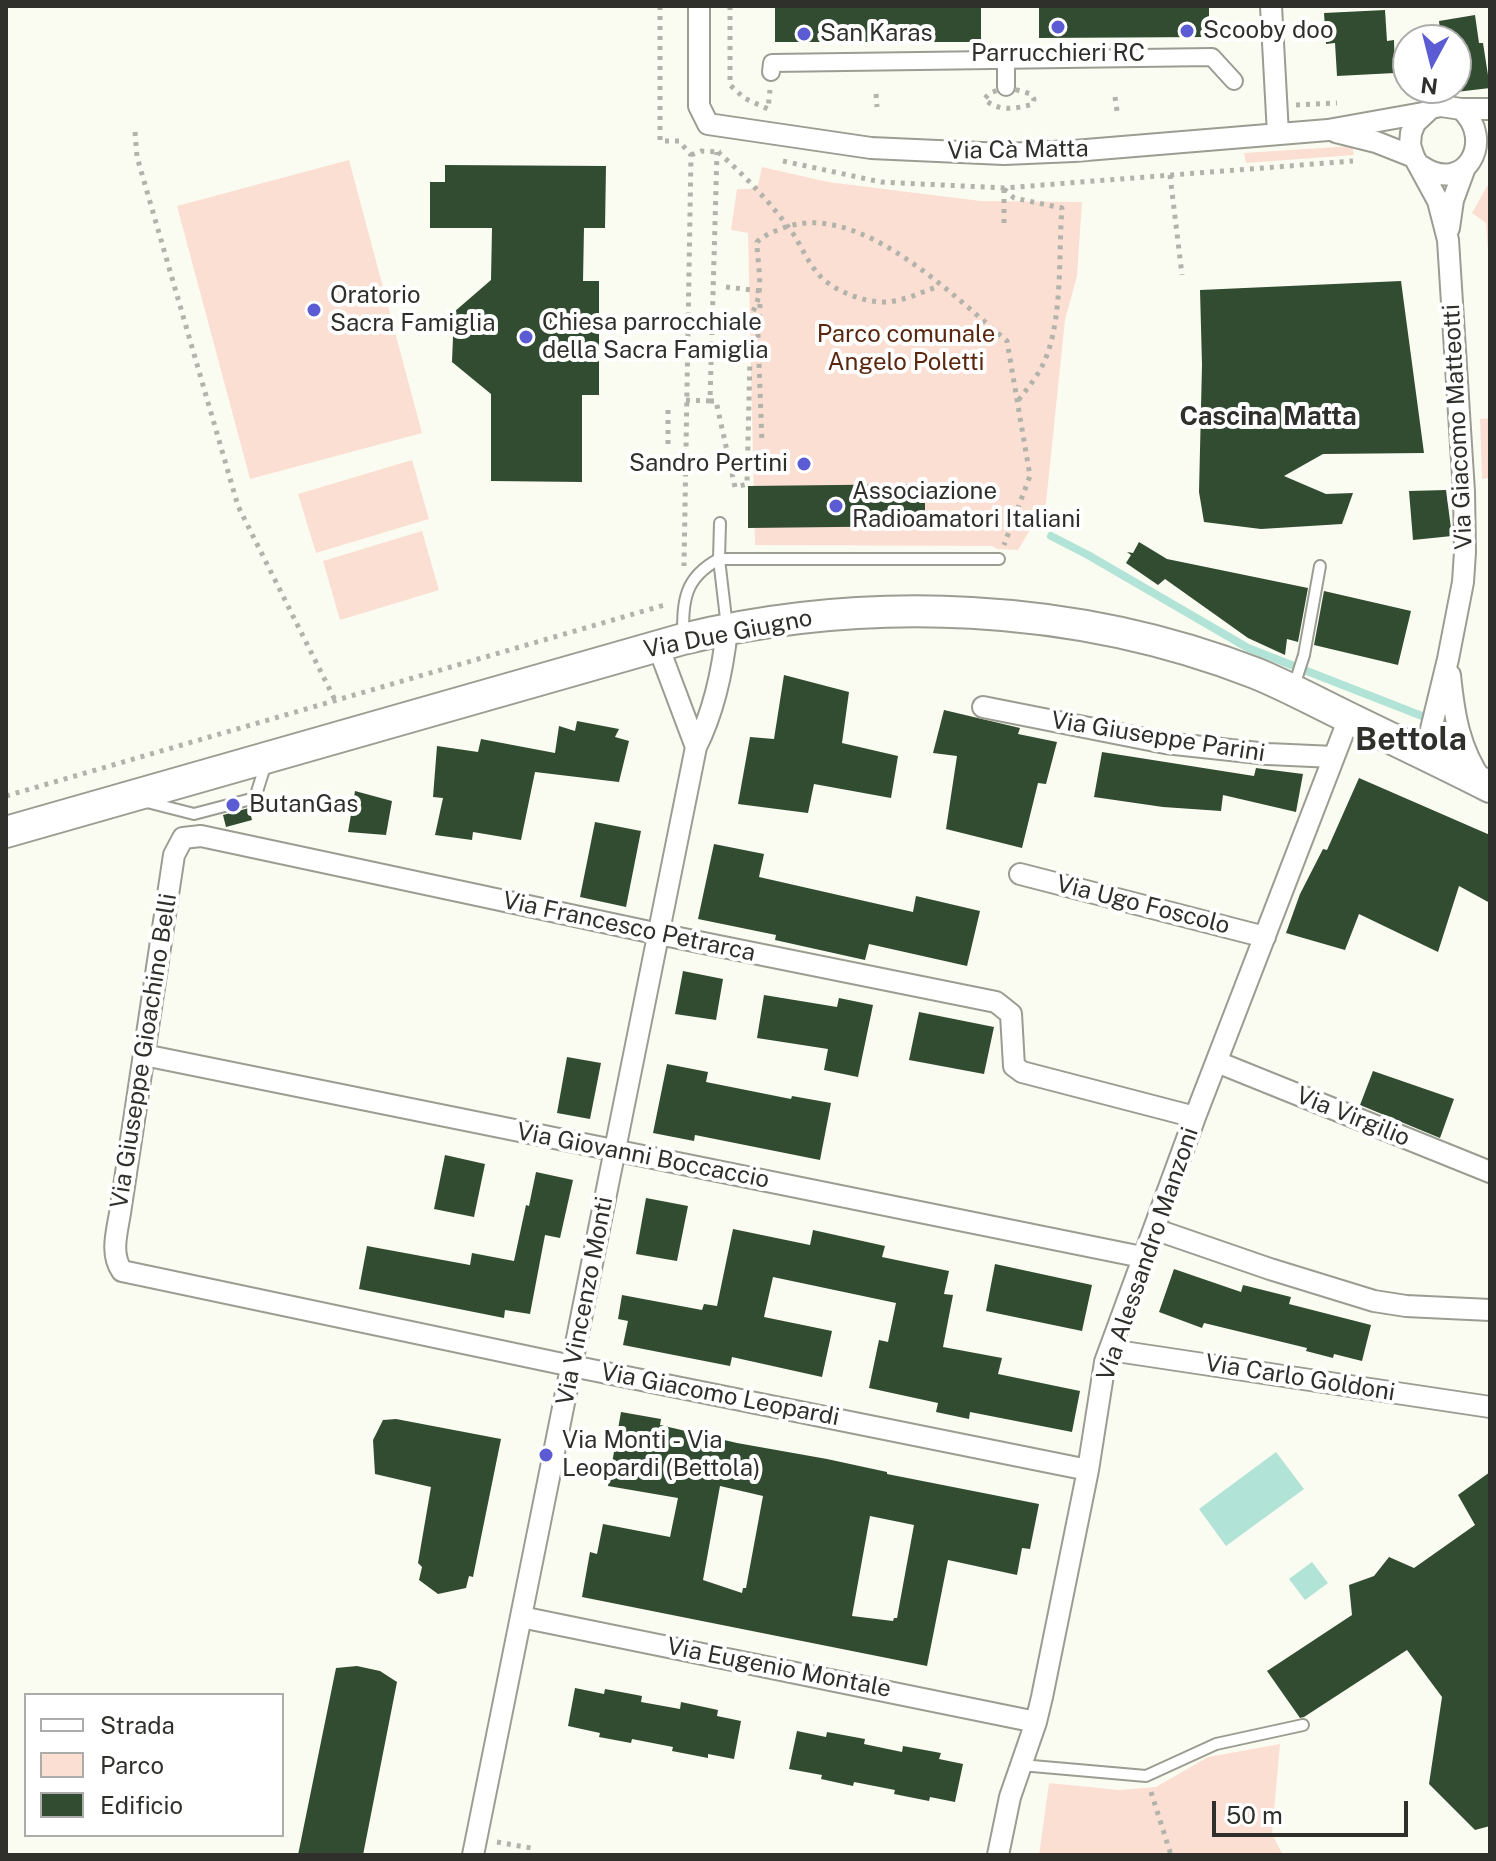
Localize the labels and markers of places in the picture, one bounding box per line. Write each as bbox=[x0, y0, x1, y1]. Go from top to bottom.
place label: Scooby doo bbox=[1203, 17, 1333, 45]
marker: Parrucchieri RC bbox=[1049, 18, 1067, 36]
place label: San Karas bbox=[820, 20, 933, 48]
marker: Scooby doo bbox=[1178, 22, 1196, 40]
marker: San Karas bbox=[795, 25, 813, 43]
place label: Parrucchieri RC bbox=[971, 40, 1145, 68]
place label: Oratorio Sacra Famiglia bbox=[330, 282, 495, 338]
marker: Oratorio Sacra Famiglia bbox=[305, 301, 323, 319]
place label: Chiesa parrocchiale della Sacra Famiglia bbox=[542, 309, 769, 365]
marker: Chiesa parrocchiale della Sacra Famiglia bbox=[517, 328, 535, 346]
place label: Sandro Pertini bbox=[629, 450, 788, 478]
marker: Sandro Pertini bbox=[795, 455, 813, 473]
place label: Associazione Radioamatori Italiani bbox=[852, 478, 1081, 534]
marker: Associazione Radioamatori Italiani bbox=[827, 497, 845, 515]
place label: ButanGas bbox=[249, 791, 358, 819]
marker: ButanGas bbox=[224, 796, 242, 814]
place label: Via Monti - Via Leopardi (Bettola) bbox=[562, 1427, 760, 1483]
marker: Via Monti - Via Leopardi (Bettola) bbox=[537, 1446, 555, 1464]

